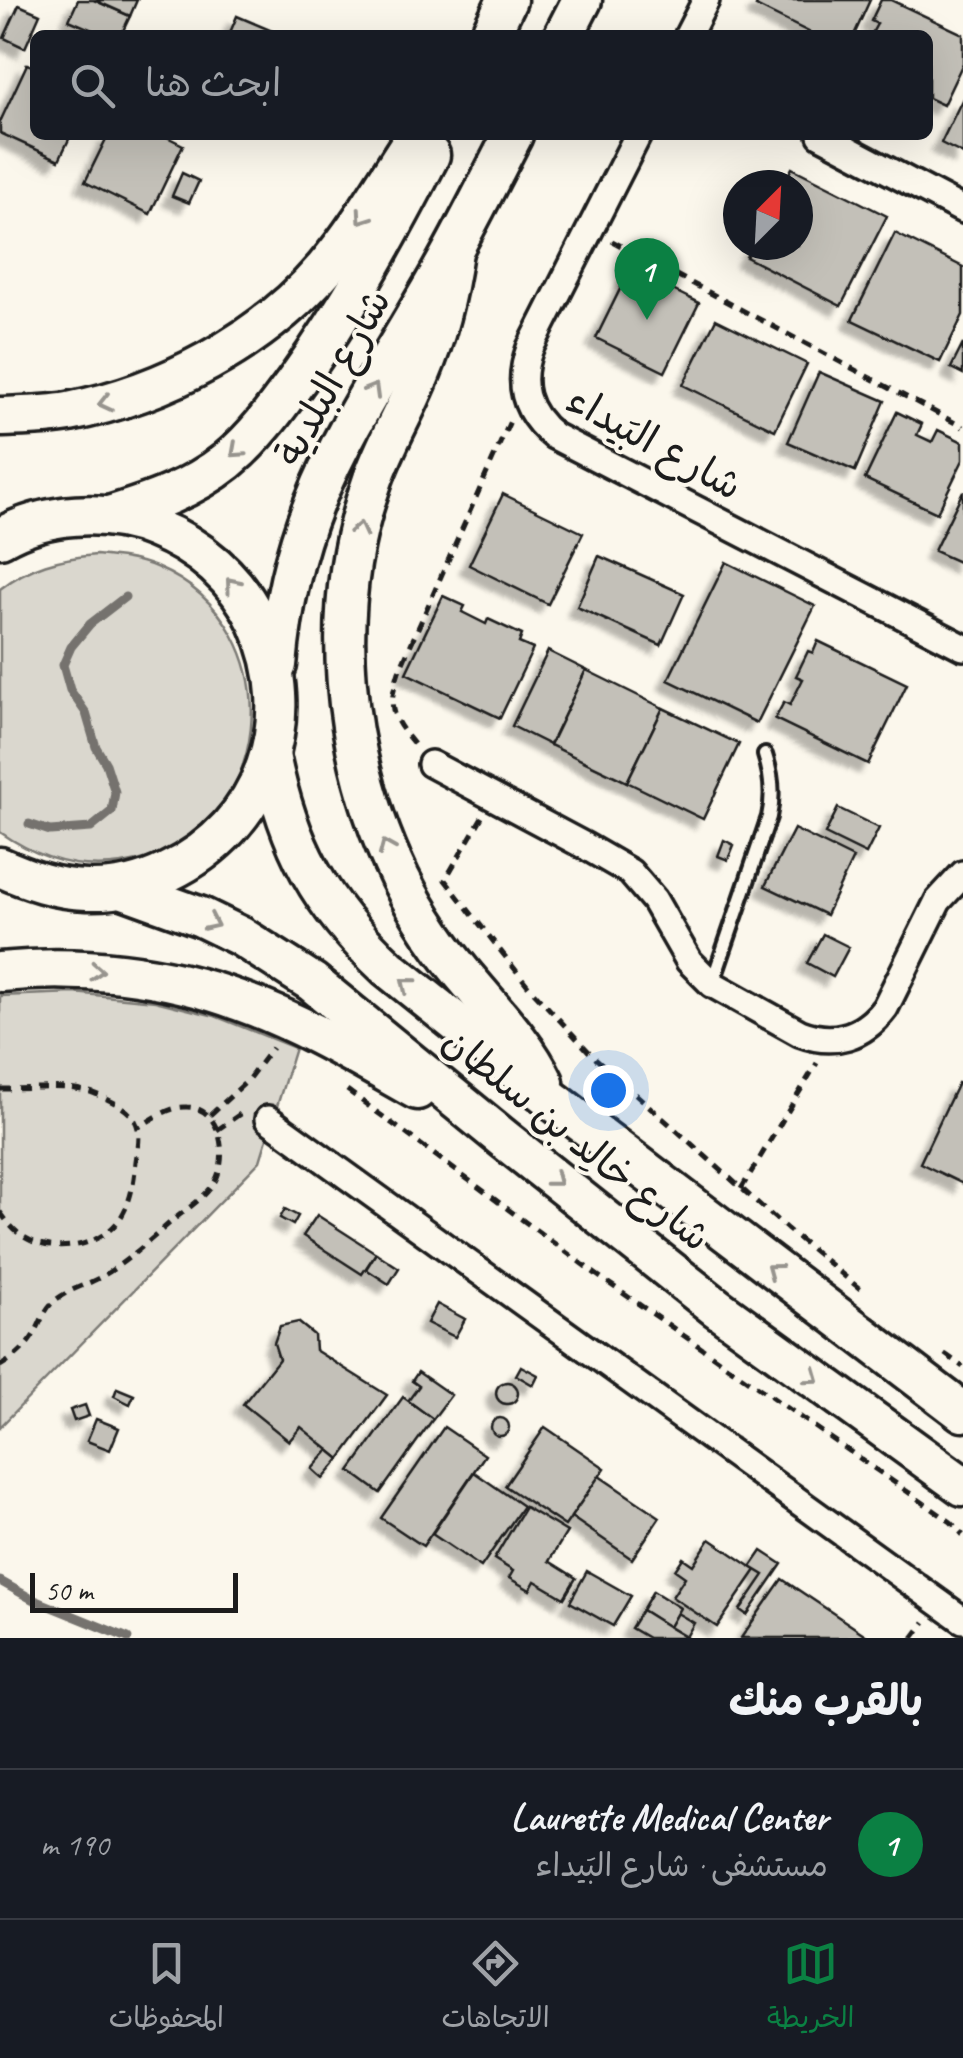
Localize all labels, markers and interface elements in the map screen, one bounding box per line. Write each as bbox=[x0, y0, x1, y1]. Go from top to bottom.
search box bbox=[30, 30, 933, 140]
icon: search bbox=[65, 58, 120, 113]
text: ابحث هنا bbox=[145, 60, 281, 107]
north arrow bbox=[723, 170, 813, 260]
one-way arrow bbox=[357, 206, 375, 224]
pin: 1 bbox=[614, 238, 680, 320]
street label: شارع البلدية bbox=[264, 280, 404, 476]
street label: شارع البَيداء bbox=[557, 374, 751, 513]
one-way arrow bbox=[361, 383, 380, 401]
one-way arrow bbox=[97, 391, 114, 412]
one-way arrow bbox=[230, 439, 249, 457]
one-way arrow bbox=[348, 521, 369, 538]
one-way arrow bbox=[226, 578, 244, 596]
one-way arrow bbox=[378, 839, 398, 857]
one-way arrow bbox=[201, 910, 219, 930]
one-way arrow bbox=[90, 960, 106, 981]
one-way arrow bbox=[400, 978, 418, 995]
street label: شارع خالِد بن سلطان bbox=[431, 1015, 720, 1264]
your location bbox=[583, 1065, 634, 1116]
one-way arrow bbox=[543, 1168, 561, 1186]
one-way arrow bbox=[766, 1264, 784, 1281]
one-way arrow bbox=[802, 1365, 820, 1383]
scale bar bbox=[30, 1568, 238, 1612]
text: 50 m bbox=[45, 1573, 93, 1608]
text: بالقرب منك bbox=[729, 1675, 923, 1728]
text: Laurette Medical Center bbox=[510, 1794, 828, 1841]
text: 190 m bbox=[40, 1824, 109, 1865]
text: 1 bbox=[883, 1824, 898, 1865]
text: مستشفى · شارع البَيداء bbox=[536, 1845, 828, 1886]
tab: المحفوظات bbox=[109, 1936, 224, 2042]
tab: الاتجاهات bbox=[441, 1936, 550, 2042]
tab: الخريطة bbox=[767, 1936, 854, 2042]

